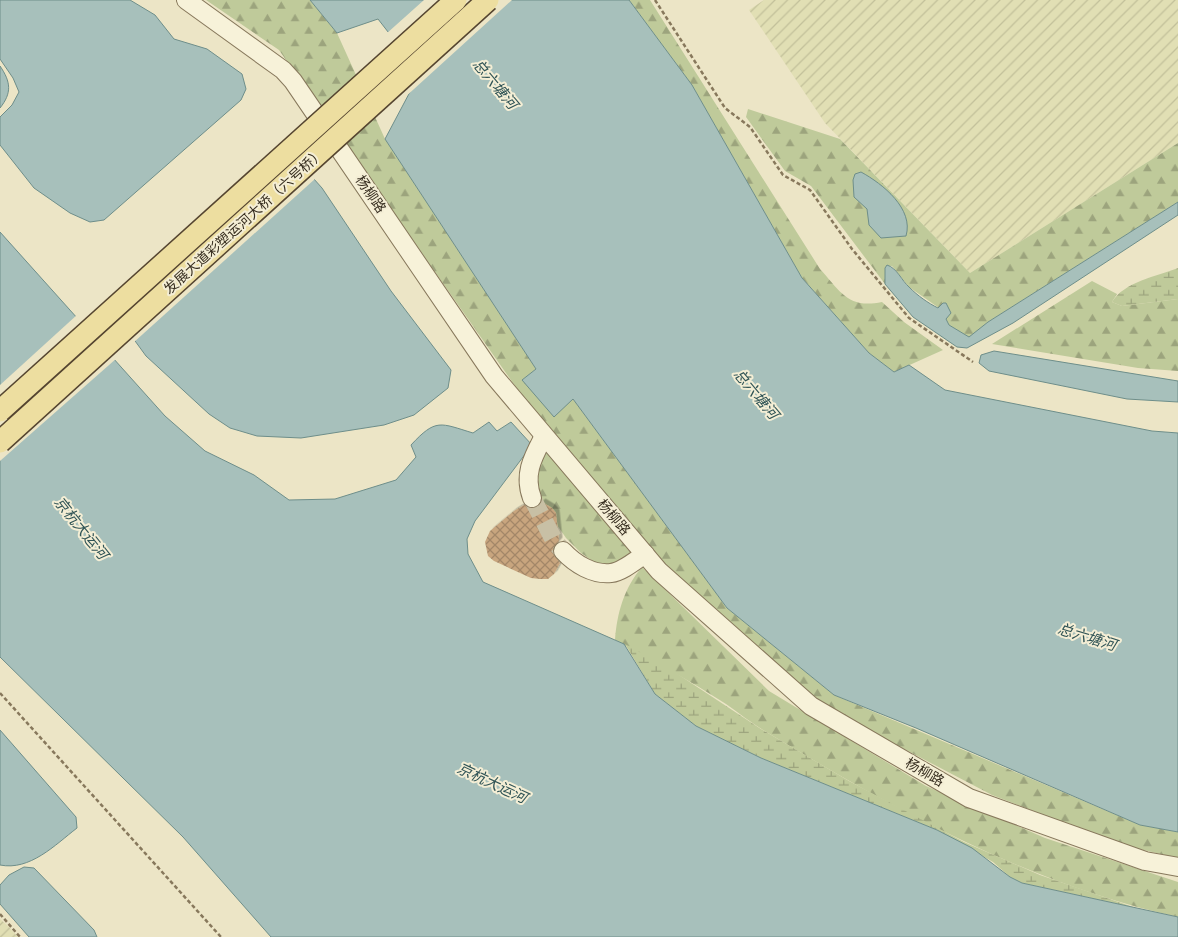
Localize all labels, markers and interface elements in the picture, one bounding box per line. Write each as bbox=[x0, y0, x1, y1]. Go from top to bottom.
water label: 总六塘河 bbox=[469, 55, 523, 115]
street label: 发展大道彩塑运河大桥（六号桥） bbox=[161, 145, 328, 298]
street label: 杨柳路 bbox=[352, 172, 389, 216]
water label: 总六塘河 bbox=[730, 365, 784, 425]
water label: 京杭大运河 bbox=[50, 493, 113, 565]
street label: 杨柳路 bbox=[594, 496, 634, 539]
water label: 总六塘河 bbox=[1056, 620, 1121, 655]
street label: 杨柳路 bbox=[902, 755, 947, 790]
water label: 京杭大运河 bbox=[454, 759, 533, 808]

